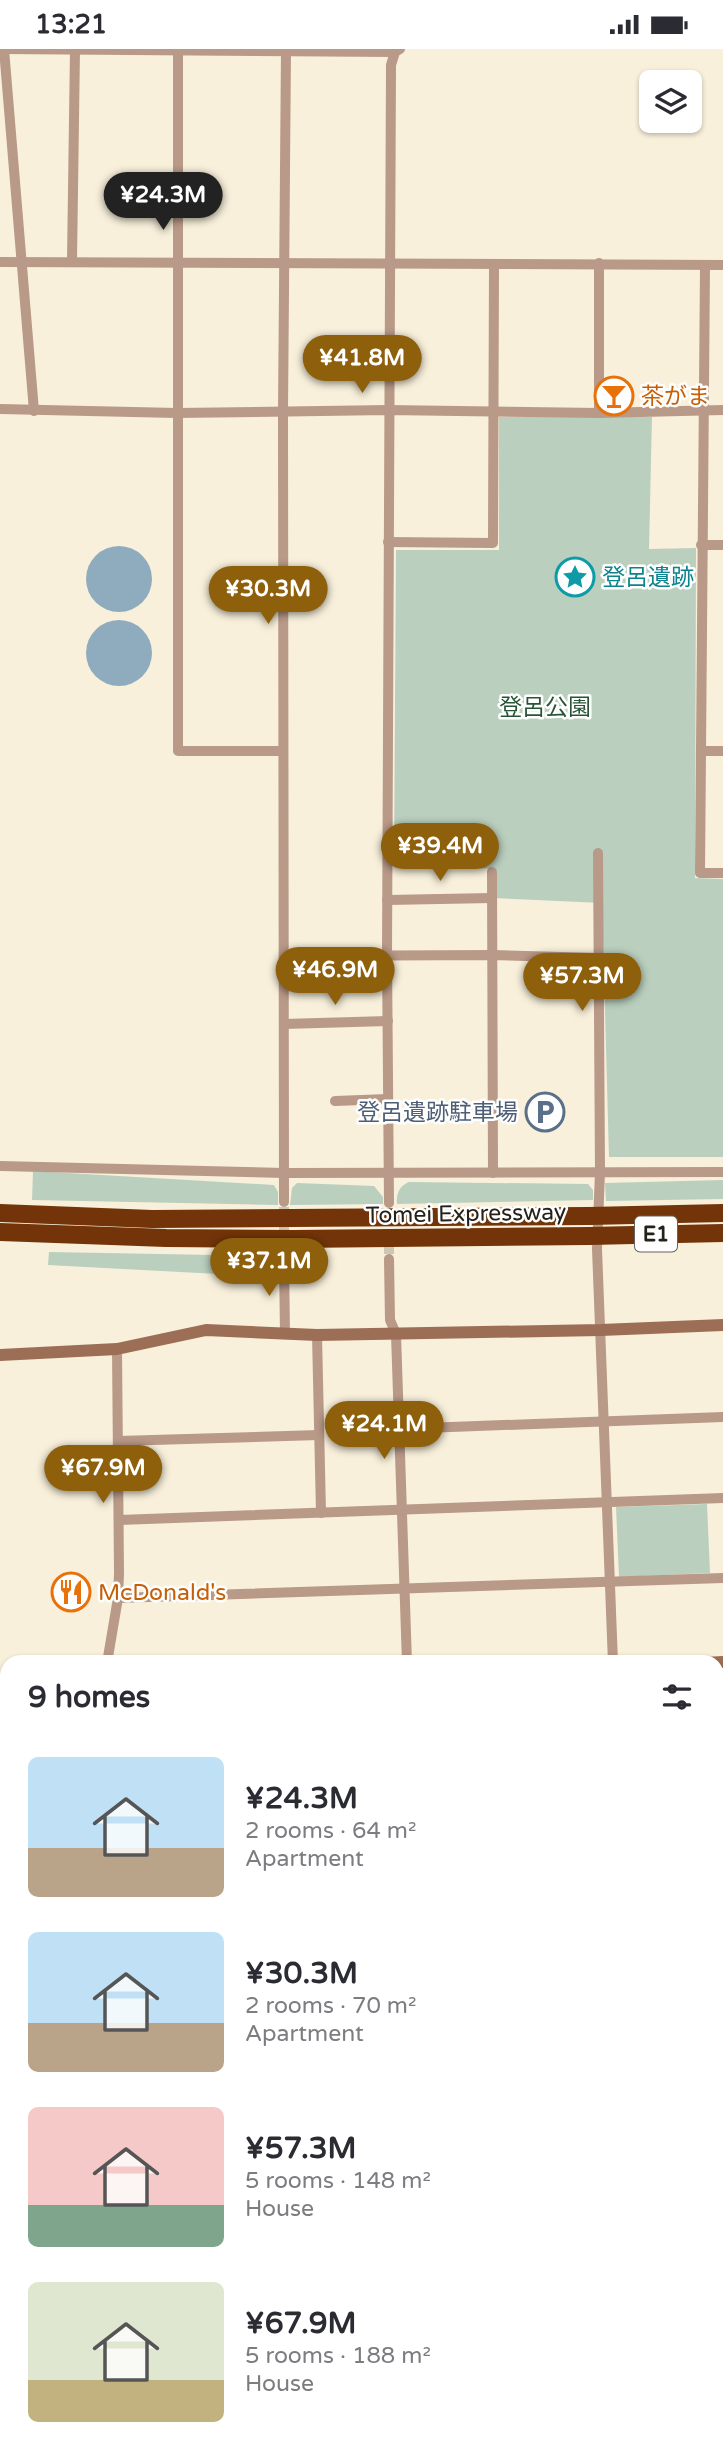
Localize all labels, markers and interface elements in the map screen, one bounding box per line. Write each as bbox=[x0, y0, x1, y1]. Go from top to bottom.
text: 13:21 bbox=[35, 9, 107, 40]
map controls bbox=[639, 70, 702, 133]
button: layers bbox=[639, 70, 702, 133]
pin: ¥24.3M bbox=[106, 173, 220, 232]
text: ¥24.3M bbox=[120, 181, 206, 209]
pin: ¥41.8M bbox=[305, 335, 419, 395]
text: ¥41.8M bbox=[319, 344, 405, 372]
bar icon: 茶がま bbox=[593, 375, 635, 417]
place label: 茶がま bbox=[641, 383, 710, 411]
place icon: 登呂遺跡 bbox=[554, 556, 596, 598]
place label: 登呂遺跡 bbox=[602, 564, 694, 592]
pin: ¥30.3M bbox=[211, 567, 325, 626]
text: ¥30.3M bbox=[225, 575, 311, 603]
park label: 登呂公園 bbox=[499, 694, 591, 722]
pin: ¥39.4M bbox=[383, 823, 497, 883]
text: ¥39.4M bbox=[397, 832, 483, 860]
pin: ¥46.9M bbox=[278, 947, 392, 1007]
pin: ¥57.3M bbox=[525, 953, 639, 1013]
text: ¥46.9M bbox=[292, 956, 378, 984]
text: ¥57.3M bbox=[539, 962, 625, 990]
parking icon: 登呂遺跡駐車場 bbox=[524, 1091, 566, 1133]
place label: 登呂遺跡駐車場 bbox=[357, 1099, 518, 1127]
street label: Tomei Expressway bbox=[365, 1198, 567, 1230]
road number: E1 bbox=[635, 1217, 677, 1251]
pin: ¥37.1M bbox=[212, 1239, 326, 1298]
text: ¥37.1M bbox=[226, 1247, 312, 1275]
pin: ¥24.1M bbox=[327, 1401, 441, 1461]
text: ¥24.1M bbox=[341, 1410, 427, 1438]
pin: ¥67.9M bbox=[46, 1445, 160, 1505]
text: ¥67.9M bbox=[60, 1454, 146, 1482]
restaurant icon: McDonald's bbox=[50, 1571, 92, 1613]
place label: McDonald's bbox=[98, 1579, 226, 1607]
icon: filters bbox=[658, 1678, 696, 1716]
text: 9 homes bbox=[28, 1679, 150, 1716]
text: ¥24.3M bbox=[245, 1780, 358, 1817]
icon: home bbox=[84, 1785, 168, 1869]
text: 2 rooms · 64 m² bbox=[245, 1817, 416, 1845]
text: Apartment bbox=[245, 1845, 364, 1873]
text: ¥30.3M bbox=[245, 1955, 358, 1992]
icon: home bbox=[84, 1960, 168, 2044]
text: 2 rooms · 70 m² bbox=[245, 1992, 416, 2020]
text: Apartment bbox=[245, 2020, 364, 2048]
text: ¥57.3M bbox=[245, 2130, 357, 2167]
icon: home bbox=[84, 2135, 168, 2219]
text: 5 rooms · 148 m² bbox=[245, 2167, 431, 2195]
text: House bbox=[245, 2195, 314, 2223]
text: ¥67.9M bbox=[245, 2305, 357, 2342]
icon: home bbox=[84, 2310, 168, 2394]
text: 5 rooms · 188 m² bbox=[245, 2342, 431, 2370]
text: House bbox=[245, 2370, 314, 2398]

